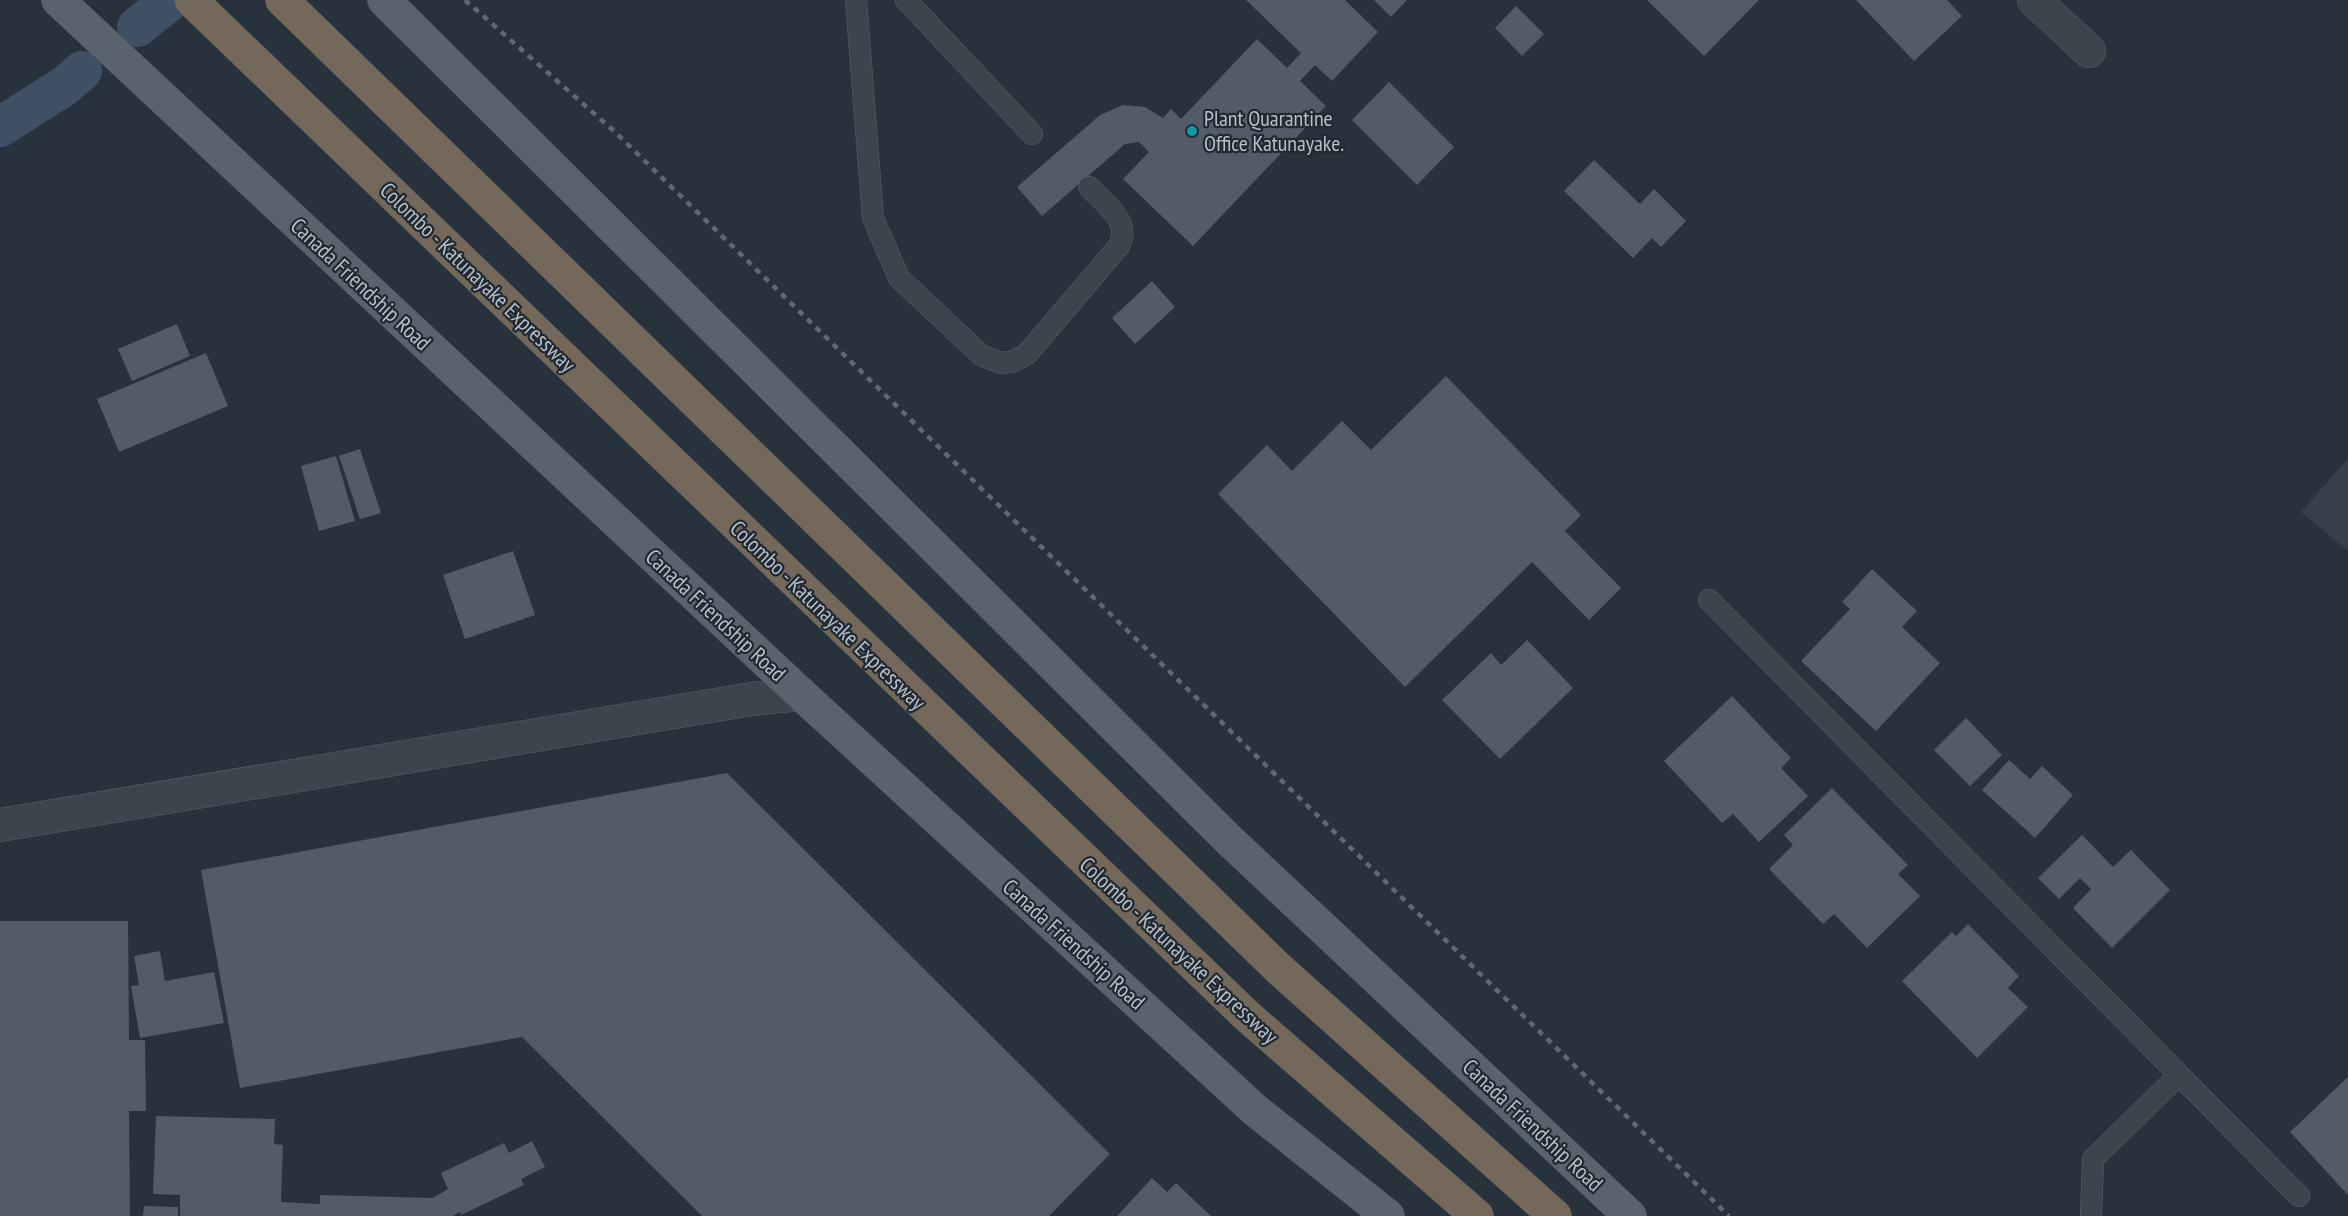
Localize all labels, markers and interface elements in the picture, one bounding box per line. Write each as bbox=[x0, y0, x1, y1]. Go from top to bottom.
place label: Plant Quarantine Office Katunayake. bbox=[1204, 104, 1344, 157]
marker: Plant Quarantine Office Katunayake. bbox=[1185, 124, 1199, 138]
street label: Colombo - Katunayake Expressway bbox=[374, 176, 582, 378]
street label: Canada Friendship Road bbox=[285, 212, 437, 356]
street label: Colombo - Katunayake Expressway bbox=[724, 514, 932, 716]
street label: Canada Friendship Road bbox=[640, 543, 792, 687]
street label: Colombo - Katunayake Expressway bbox=[1074, 851, 1285, 1050]
street label: Canada Friendship Road bbox=[997, 873, 1151, 1015]
street label: Canada Friendship Road bbox=[1457, 1053, 1609, 1197]

